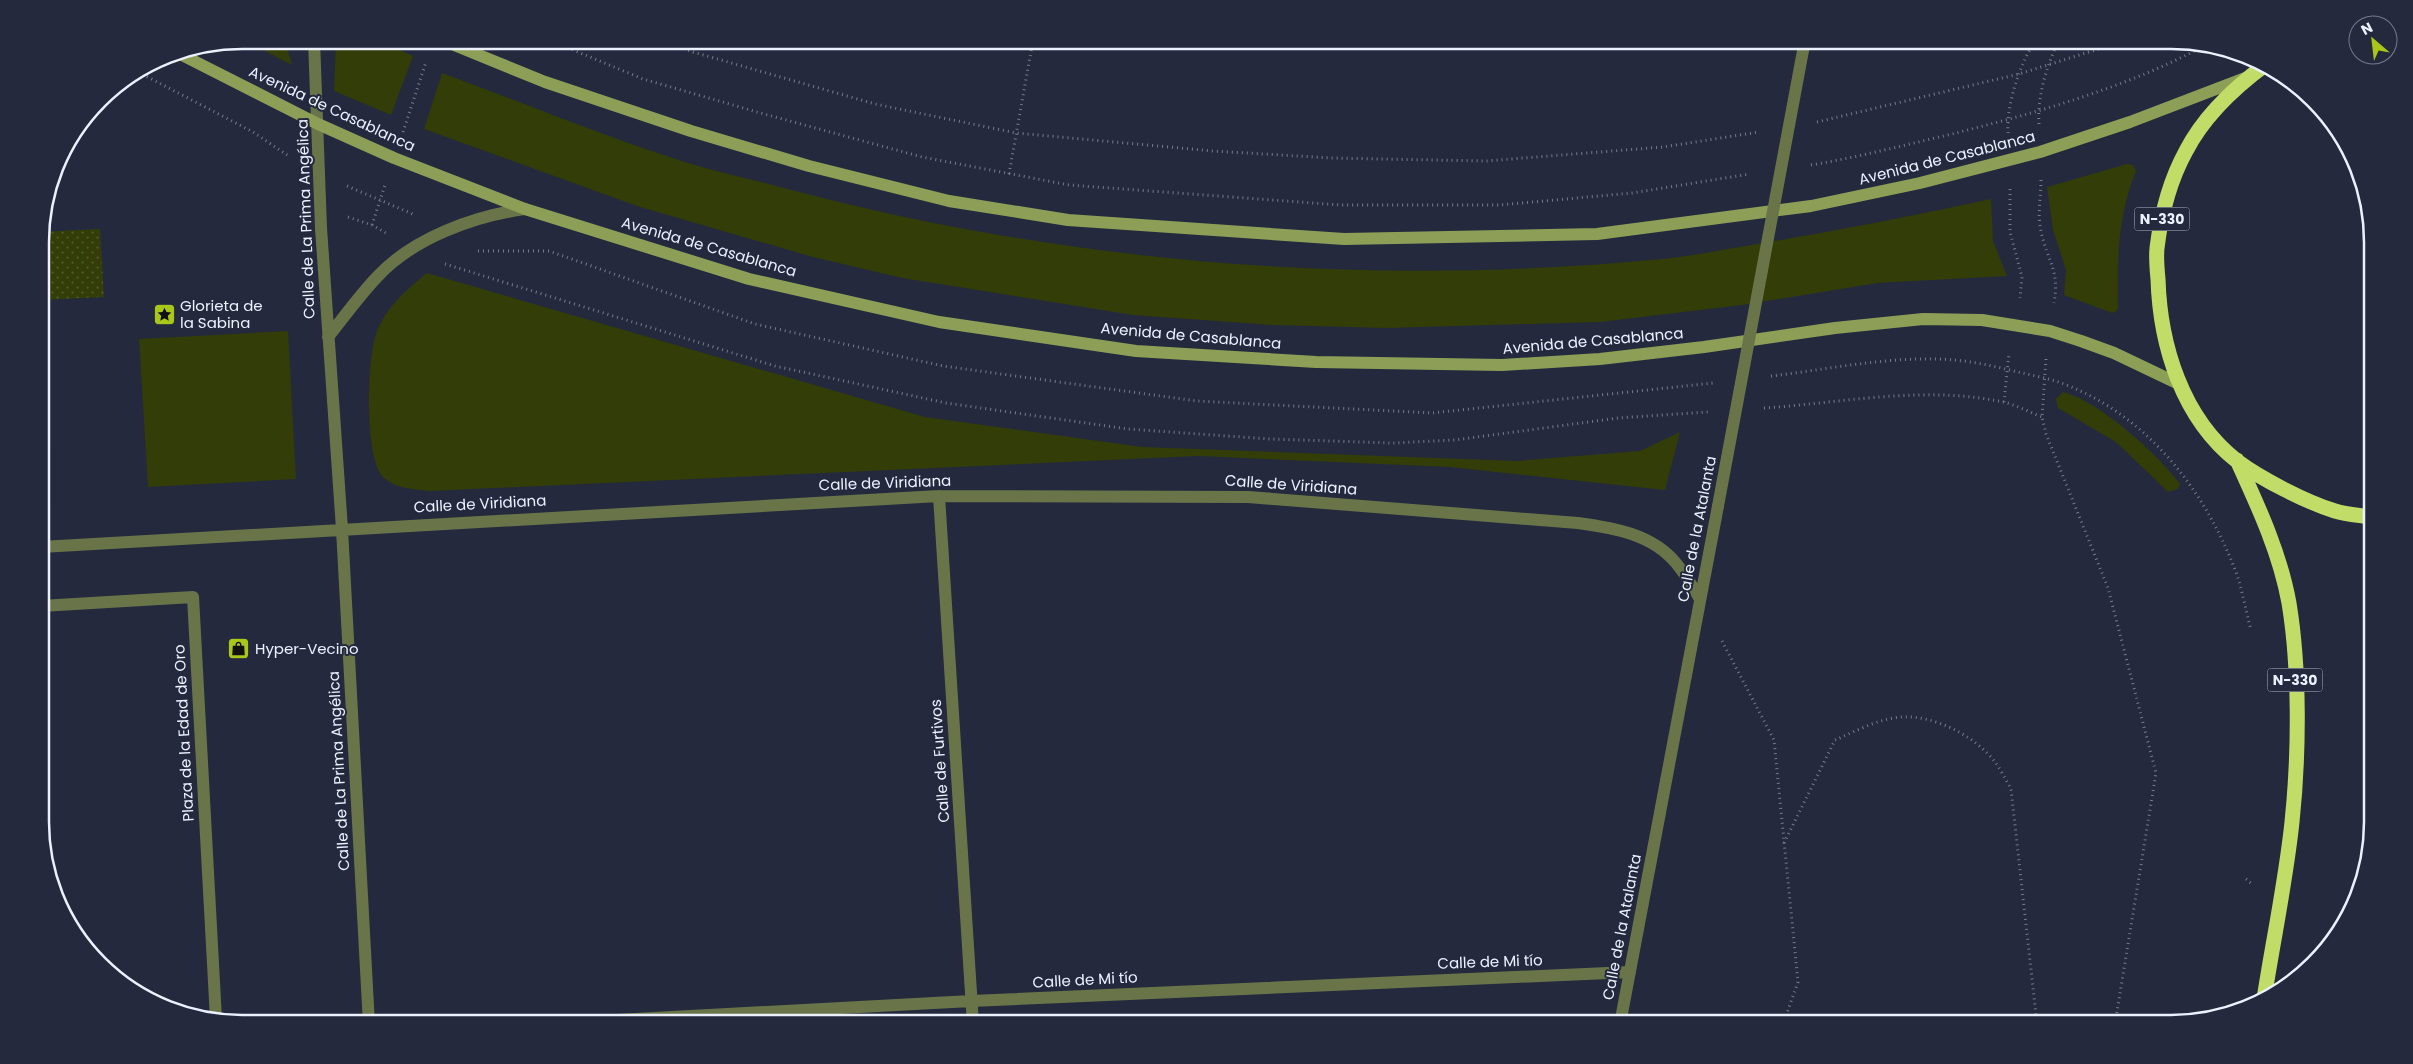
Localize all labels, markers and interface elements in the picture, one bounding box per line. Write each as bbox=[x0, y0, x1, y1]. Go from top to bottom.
north arrow bbox=[2348, 15, 2398, 65]
text: N bbox=[2358, 17, 2376, 40]
street label: Avenida de Casablanca bbox=[246, 61, 419, 156]
street label: Calle de La Prima Angélica bbox=[292, 119, 319, 319]
street label: Avenida de Casablanca bbox=[1856, 125, 2037, 190]
road number: N-330 bbox=[2134, 208, 2190, 230]
street label: Avenida de Casablanca bbox=[619, 211, 799, 282]
place label: Glorieta de la Sabina bbox=[180, 295, 263, 333]
place icon: Glorieta de la Sabina bbox=[152, 303, 176, 327]
street label: Avenida de Casablanca bbox=[1100, 317, 1282, 354]
street label: Avenida de Casablanca bbox=[1502, 322, 1684, 359]
street label: Calle de la Atalanta bbox=[1672, 454, 1721, 604]
street label: Calle de Viridiana bbox=[1224, 469, 1358, 500]
street label: Calle de Viridiana bbox=[818, 470, 952, 495]
street label: Calle de Viridiana bbox=[413, 490, 547, 517]
shop icon: Hyper-Vecino bbox=[227, 637, 251, 661]
place label: Hyper-Vecino bbox=[255, 638, 359, 659]
street label: Plaza de la Edad de Oro bbox=[168, 644, 199, 822]
road number: N-330 bbox=[2268, 668, 2322, 692]
street label: Calle de La Prima Angélica bbox=[323, 671, 354, 871]
street label: Calle de Furtivos bbox=[925, 698, 954, 823]
street label: Calle de la Atalanta bbox=[1597, 852, 1646, 1002]
street label: Calle de Mi tío bbox=[1437, 949, 1543, 974]
street label: Calle de Mi tío bbox=[1032, 966, 1138, 993]

